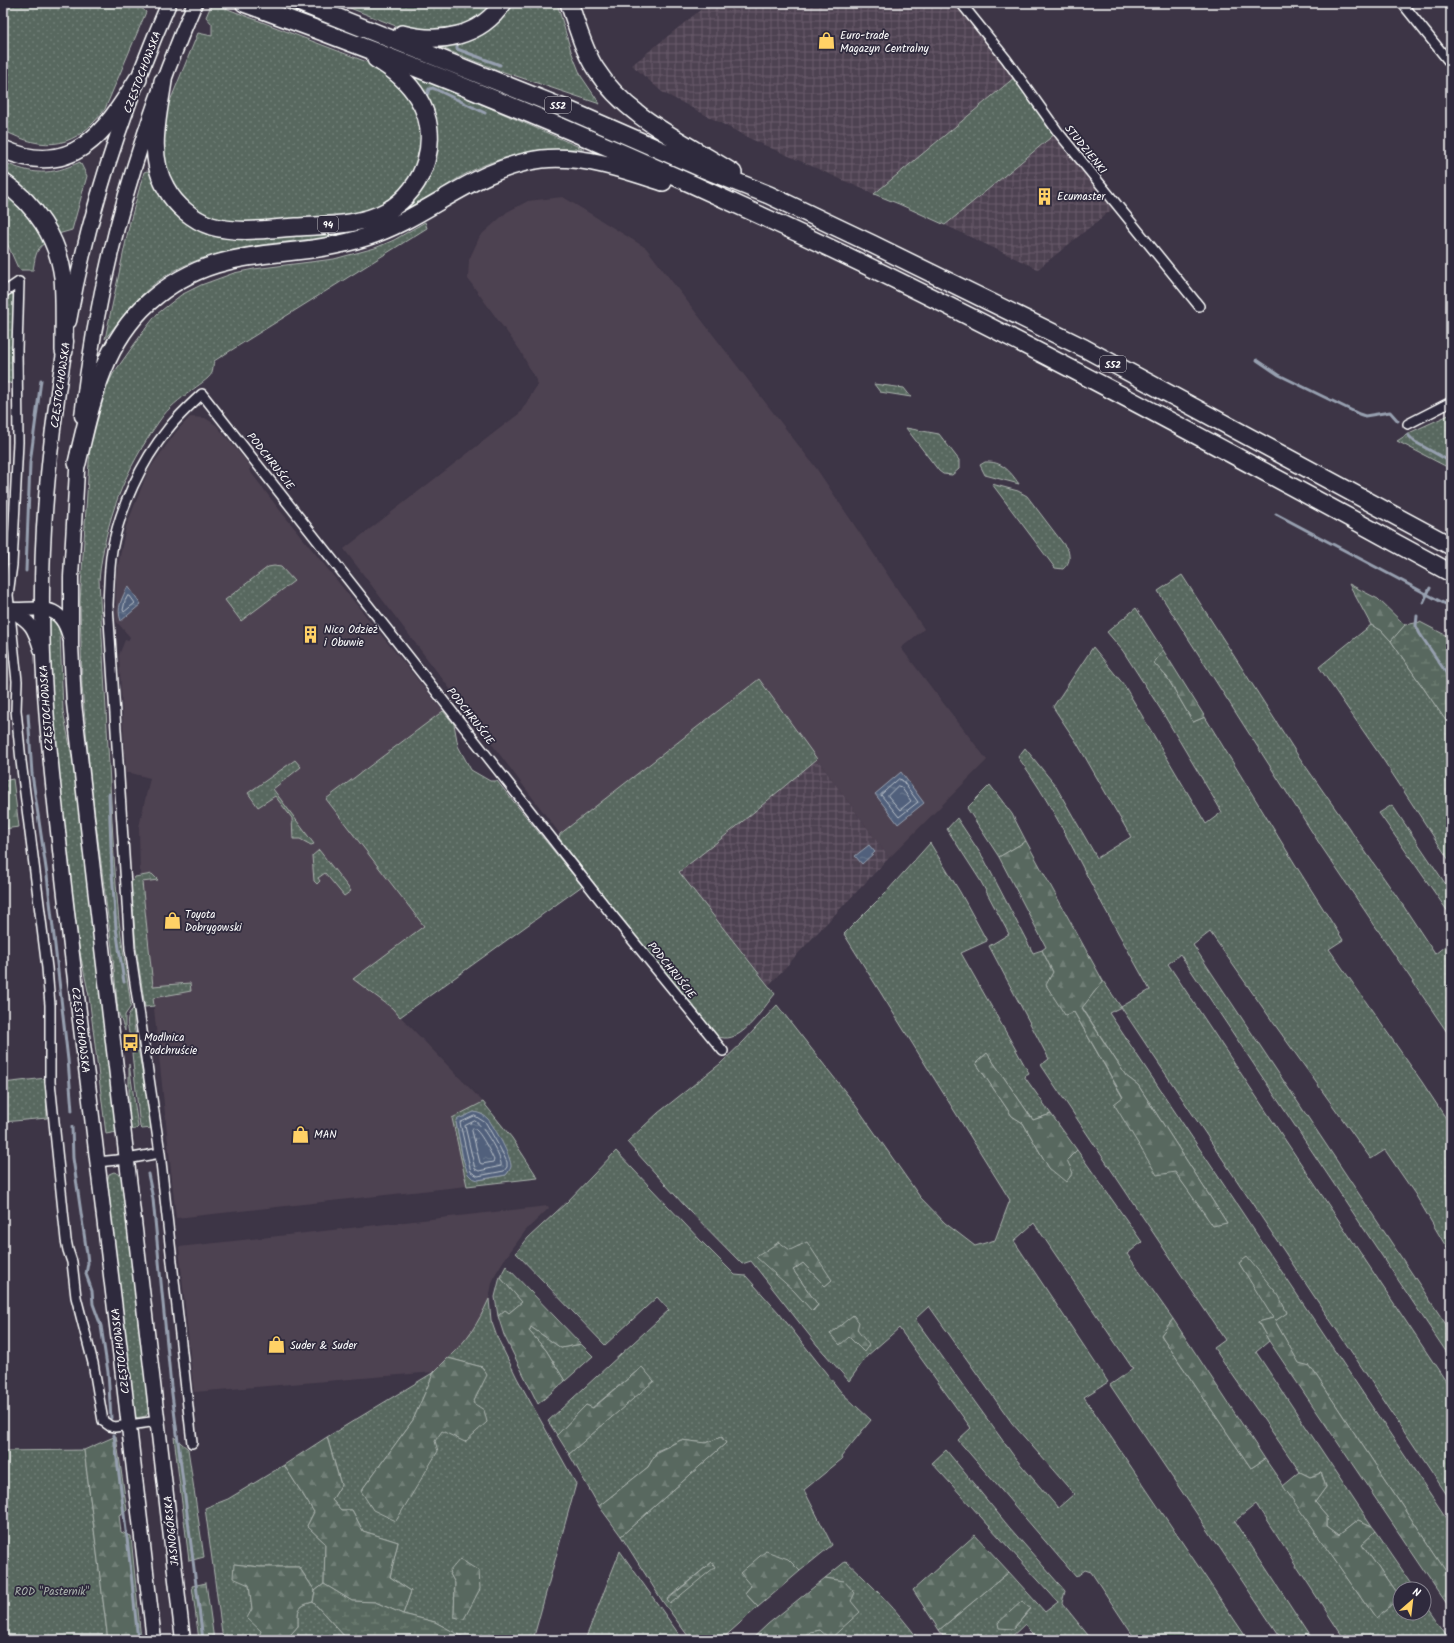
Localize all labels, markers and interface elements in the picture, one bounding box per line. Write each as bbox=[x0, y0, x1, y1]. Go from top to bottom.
place label: Euro-trade Magazyn Centralny bbox=[840, 27, 930, 58]
street label: CZĘSTOCHOWSKA bbox=[119, 28, 167, 116]
shop icon: Euro-trade Magazyn Centralny bbox=[817, 31, 837, 51]
road number: S52 bbox=[545, 97, 571, 113]
street label: STUDZIENKI bbox=[1060, 121, 1111, 178]
building icon: Ecumaster bbox=[1034, 186, 1054, 206]
place label: Ecumaster bbox=[1057, 188, 1106, 206]
road number: 94 bbox=[318, 216, 338, 232]
street label: CZĘSTOCHOWSKA bbox=[46, 341, 76, 429]
road number: S52 bbox=[1100, 356, 1126, 372]
street label: PODCHRUŚCIE bbox=[242, 429, 299, 495]
place label: Nico Odzież i Obuwie bbox=[324, 621, 378, 652]
building icon: Nico Odzież i Obuwie bbox=[301, 625, 321, 645]
street label: CZĘSTOCHOWSKA bbox=[35, 664, 59, 752]
street label: PODCHRUŚCIE bbox=[442, 684, 499, 750]
place label: Toyota Dobrygowski bbox=[185, 906, 242, 937]
shop icon: Toyota Dobrygowski bbox=[162, 910, 182, 930]
street label: PODCHRUŚCIE bbox=[643, 938, 700, 1004]
street label: CZĘSTOCHOWSKA bbox=[66, 986, 94, 1075]
place label: Modlnica Podchruście bbox=[144, 1029, 197, 1060]
bus stop icon: Modlnica Podchruście bbox=[121, 1033, 141, 1053]
shop icon: MAN bbox=[291, 1124, 311, 1144]
place label: MAN bbox=[314, 1126, 337, 1144]
street label: CZĘSTOCHOWSKA bbox=[107, 1306, 135, 1395]
shop icon: Suder & Suder bbox=[267, 1335, 287, 1355]
place label: Suder & Suder bbox=[290, 1337, 358, 1355]
street label: JASNOGÓRSKA bbox=[159, 1494, 185, 1567]
north arrow bbox=[1392, 1581, 1432, 1621]
park label: ROD "Pasternik" bbox=[15, 1583, 89, 1601]
text: N bbox=[1409, 1583, 1424, 1603]

